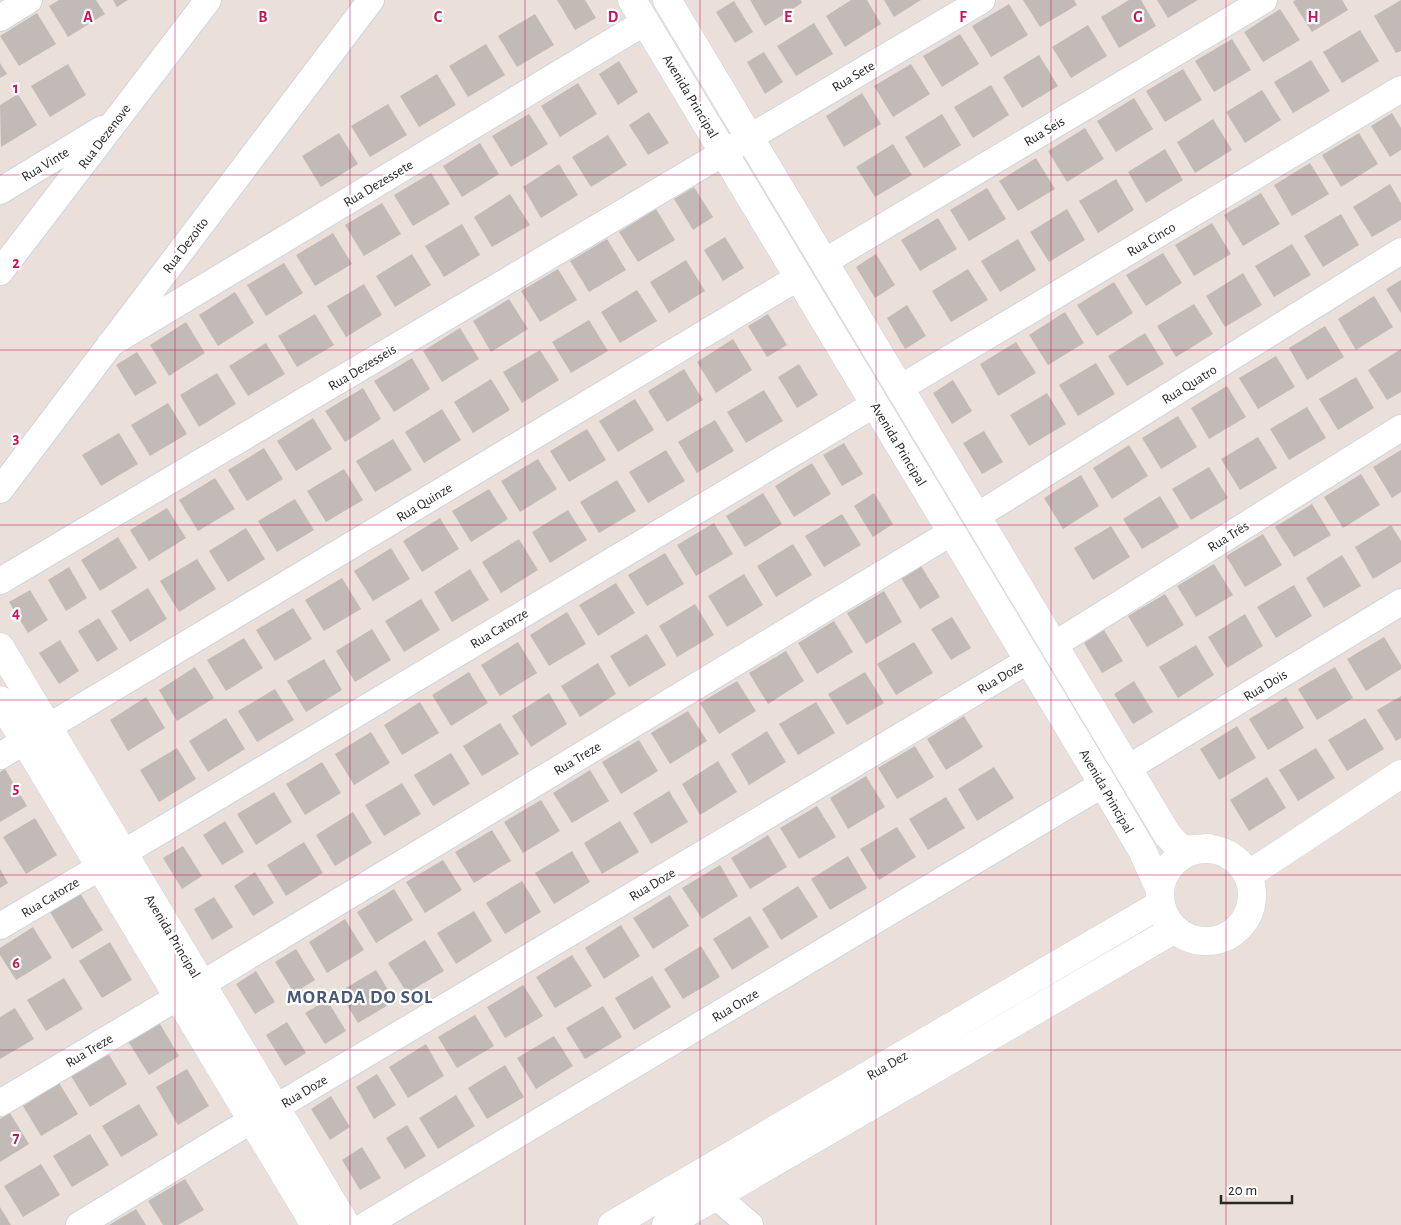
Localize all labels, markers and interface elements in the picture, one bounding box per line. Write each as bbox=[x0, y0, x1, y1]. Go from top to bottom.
text: A bbox=[83, 9, 93, 25]
text: B bbox=[258, 9, 268, 25]
text: C bbox=[434, 9, 443, 25]
text: D bbox=[608, 9, 619, 25]
text: E bbox=[784, 9, 792, 25]
text: F bbox=[959, 9, 967, 25]
text: G bbox=[1133, 9, 1143, 25]
text: H bbox=[1307, 9, 1319, 25]
street label: Avenida Principal bbox=[660, 52, 721, 141]
street label: Rua Sete bbox=[830, 59, 877, 95]
text: 1 bbox=[13, 80, 19, 96]
street label: Rua Dezenove bbox=[76, 102, 134, 172]
street label: Rua Seis bbox=[1022, 114, 1067, 149]
street label: Rua Vinte bbox=[19, 145, 72, 184]
street label: Rua Dezessete bbox=[341, 158, 416, 210]
street label: Rua Dezoito bbox=[160, 215, 211, 276]
street label: Rua Cinco bbox=[1125, 220, 1178, 260]
text: 2 bbox=[12, 255, 20, 271]
street label: Rua Dezesseis bbox=[326, 342, 399, 394]
street label: Rua Quatro bbox=[1160, 362, 1220, 407]
street label: Avenida Principal bbox=[868, 400, 929, 489]
text: 3 bbox=[13, 430, 20, 446]
street label: Rua Quinze bbox=[394, 481, 455, 525]
street label: Rua Três bbox=[1206, 519, 1252, 555]
text: 4 bbox=[12, 605, 20, 621]
street label: Rua Catorze bbox=[468, 606, 531, 652]
street label: Rua Doze bbox=[975, 659, 1026, 697]
street label: Rua Dois bbox=[1241, 668, 1290, 704]
street label: Rua Treze bbox=[551, 739, 604, 778]
street label: Avenida Principal bbox=[1076, 747, 1136, 836]
text: 5 bbox=[13, 780, 20, 796]
street label: Rua Doze bbox=[627, 866, 678, 904]
street label: Rua Catorze bbox=[19, 875, 82, 921]
street label: Avenida Principal bbox=[142, 892, 203, 981]
text: 6 bbox=[12, 955, 20, 971]
street label: Rua Onze bbox=[710, 987, 761, 1025]
district label: MORADA DO SOL bbox=[287, 988, 433, 1007]
street label: Rua Treze bbox=[63, 1031, 116, 1070]
street label: Rua Dez bbox=[865, 1049, 911, 1083]
street label: Rua Doze bbox=[279, 1073, 330, 1111]
text: 7 bbox=[13, 1130, 20, 1146]
scale bar bbox=[1221, 1172, 1292, 1204]
text: 20 m bbox=[1228, 1183, 1257, 1198]

